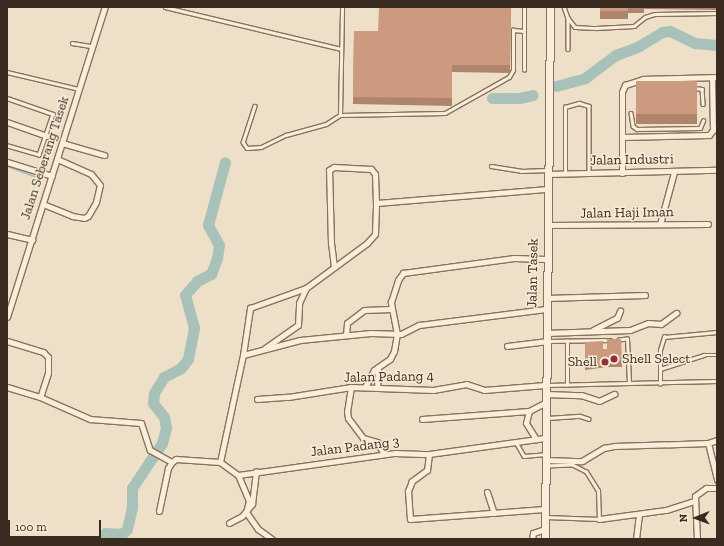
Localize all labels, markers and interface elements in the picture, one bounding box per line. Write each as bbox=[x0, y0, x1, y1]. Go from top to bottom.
street label: Jalan Seberang Tasek bbox=[17, 94, 73, 222]
street label: Jalan Industri bbox=[590, 151, 674, 169]
street label: Jalan Haji Iman bbox=[580, 204, 674, 222]
street label: Jalan Tasek bbox=[524, 238, 542, 308]
place label: Shell Select bbox=[622, 351, 691, 367]
place label: Shell bbox=[568, 354, 597, 370]
marker: Shell Select bbox=[609, 354, 619, 364]
marker: Shell bbox=[600, 357, 610, 367]
street label: Jalan Padang 4 bbox=[344, 368, 434, 386]
street label: Jalan Padang 3 bbox=[310, 433, 400, 461]
north arrow bbox=[676, 498, 716, 538]
scale bar bbox=[10, 512, 103, 538]
text: N bbox=[677, 514, 690, 523]
text: 100 m bbox=[15, 520, 47, 534]

